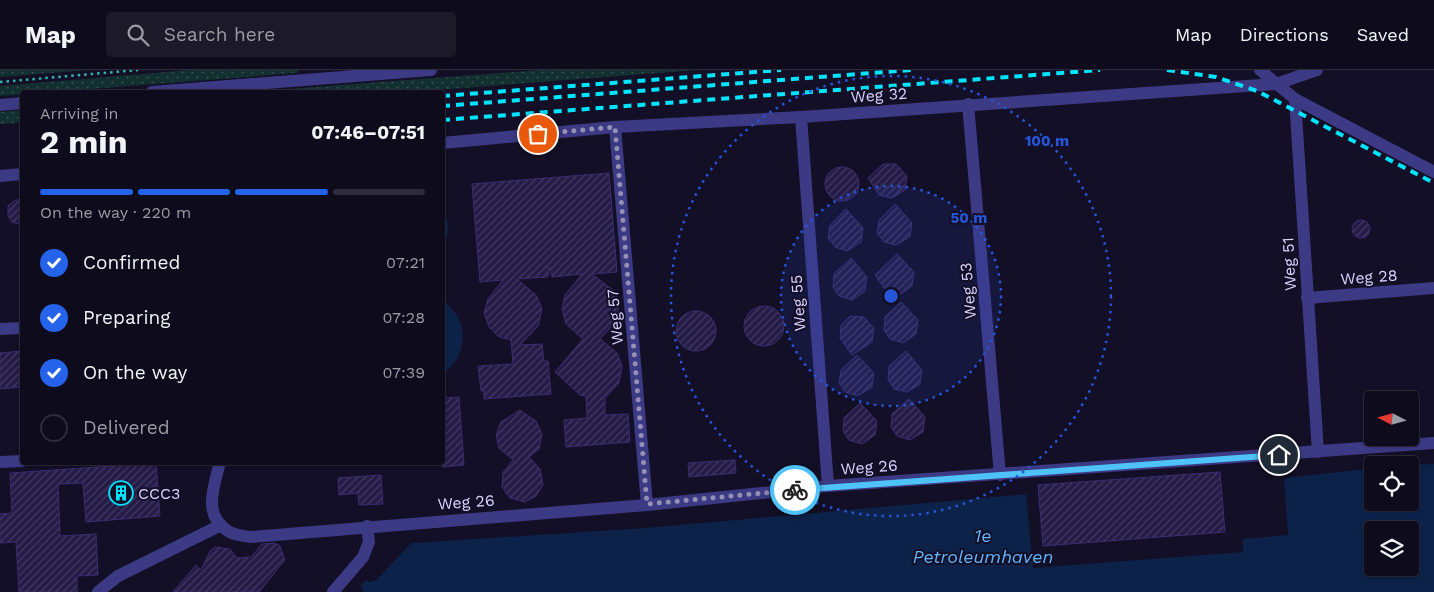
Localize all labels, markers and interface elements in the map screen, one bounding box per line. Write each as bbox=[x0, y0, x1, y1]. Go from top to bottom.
search box bbox=[106, 12, 456, 57]
text: Map bbox=[25, 21, 76, 49]
icon: search bbox=[124, 21, 152, 49]
text: Search here bbox=[164, 23, 275, 46]
text: Map bbox=[1175, 24, 1212, 45]
text: Directions bbox=[1240, 24, 1329, 45]
text: Saved bbox=[1357, 24, 1409, 45]
street label: Weg 32 bbox=[850, 84, 908, 106]
text: Arriving in bbox=[40, 104, 118, 123]
pin bbox=[517, 113, 559, 155]
icon: bag bbox=[524, 120, 552, 148]
text: 07:46–07:51 bbox=[311, 121, 425, 144]
text: 2 min bbox=[40, 123, 128, 161]
text: 100 m bbox=[1025, 132, 1069, 150]
text: On the way · 220 m bbox=[40, 203, 191, 222]
text: 50 m bbox=[951, 209, 987, 227]
street label: Weg 51 bbox=[1278, 237, 1300, 291]
icon: check bbox=[40, 249, 68, 277]
text: Confirmed bbox=[83, 251, 180, 274]
text: 07:21 bbox=[386, 253, 425, 272]
street label: Weg 53 bbox=[956, 262, 980, 320]
street label: Weg 28 bbox=[1340, 266, 1398, 288]
street label: Weg 55 bbox=[787, 274, 809, 332]
centre of rings bbox=[882, 287, 900, 305]
street label: Weg 57 bbox=[603, 288, 627, 346]
icon: check bbox=[40, 304, 68, 332]
text: Preparing bbox=[83, 306, 170, 329]
text: 07:28 bbox=[382, 308, 425, 327]
icon: check bbox=[40, 359, 68, 387]
text: On the way bbox=[83, 361, 187, 384]
text: 07:39 bbox=[382, 363, 425, 382]
north arrow bbox=[1364, 391, 1419, 446]
map controls bbox=[1364, 391, 1419, 576]
text: Delivered bbox=[83, 416, 170, 439]
pin bbox=[1258, 434, 1300, 476]
icon: home bbox=[1265, 441, 1293, 469]
street label: Weg 26 bbox=[840, 456, 898, 478]
button: locate bbox=[1364, 456, 1419, 511]
courier bbox=[770, 465, 820, 515]
icon: bike bbox=[781, 476, 809, 504]
building icon: CCC3 bbox=[108, 480, 134, 506]
place label: CCC3 bbox=[138, 484, 180, 503]
street label: Weg 26 bbox=[437, 491, 495, 513]
button: layers bbox=[1364, 521, 1419, 576]
water label: 1e Petroleumhaven bbox=[913, 525, 1053, 567]

